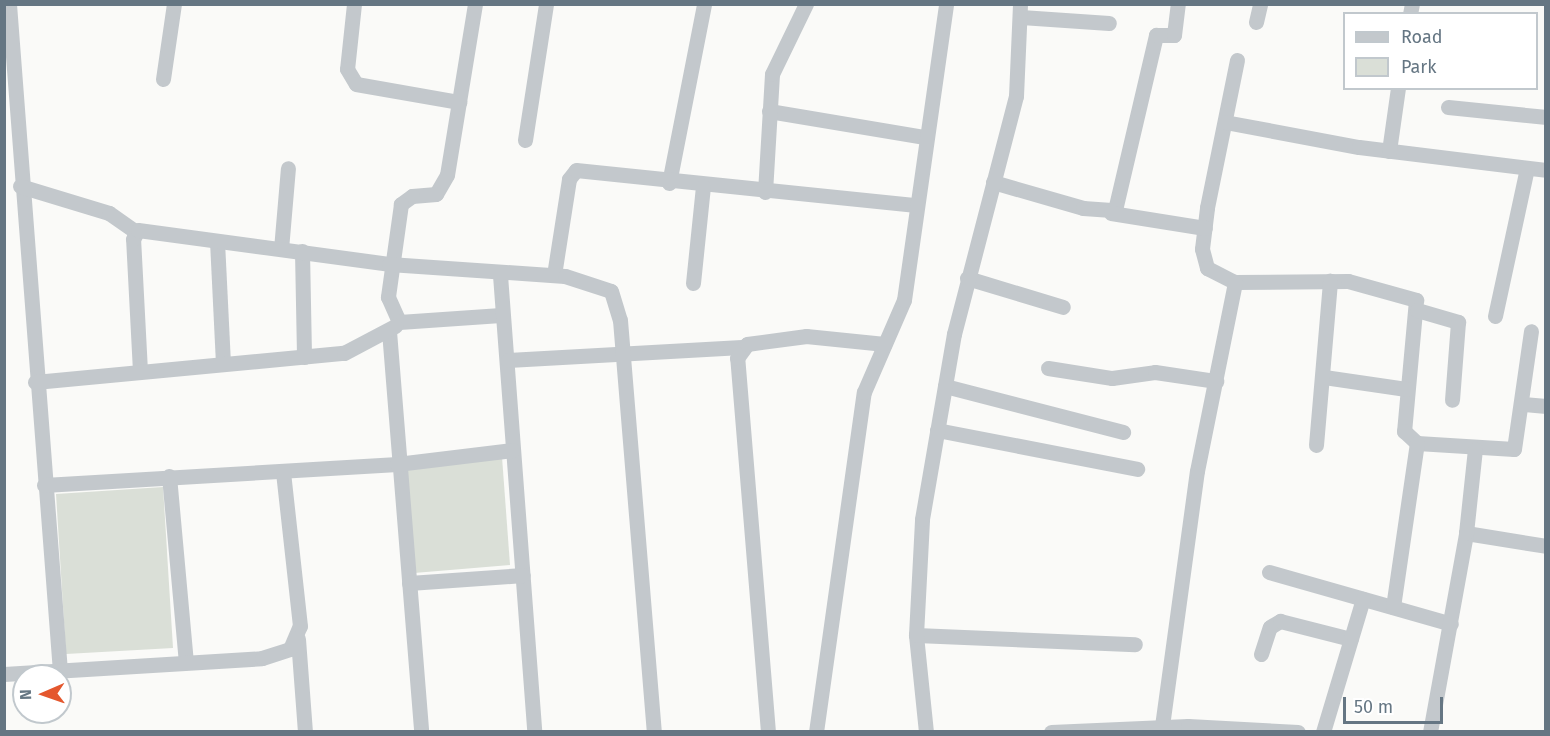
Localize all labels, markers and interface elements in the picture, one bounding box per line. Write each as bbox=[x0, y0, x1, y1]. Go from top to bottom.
legend bbox=[1343, 12, 1538, 90]
text: Road bbox=[1401, 26, 1443, 48]
text: Park bbox=[1401, 56, 1436, 78]
north arrow bbox=[12, 664, 72, 724]
scale bar bbox=[1346, 685, 1446, 723]
text: N bbox=[16, 689, 35, 700]
text: 50 m bbox=[1354, 696, 1393, 718]

